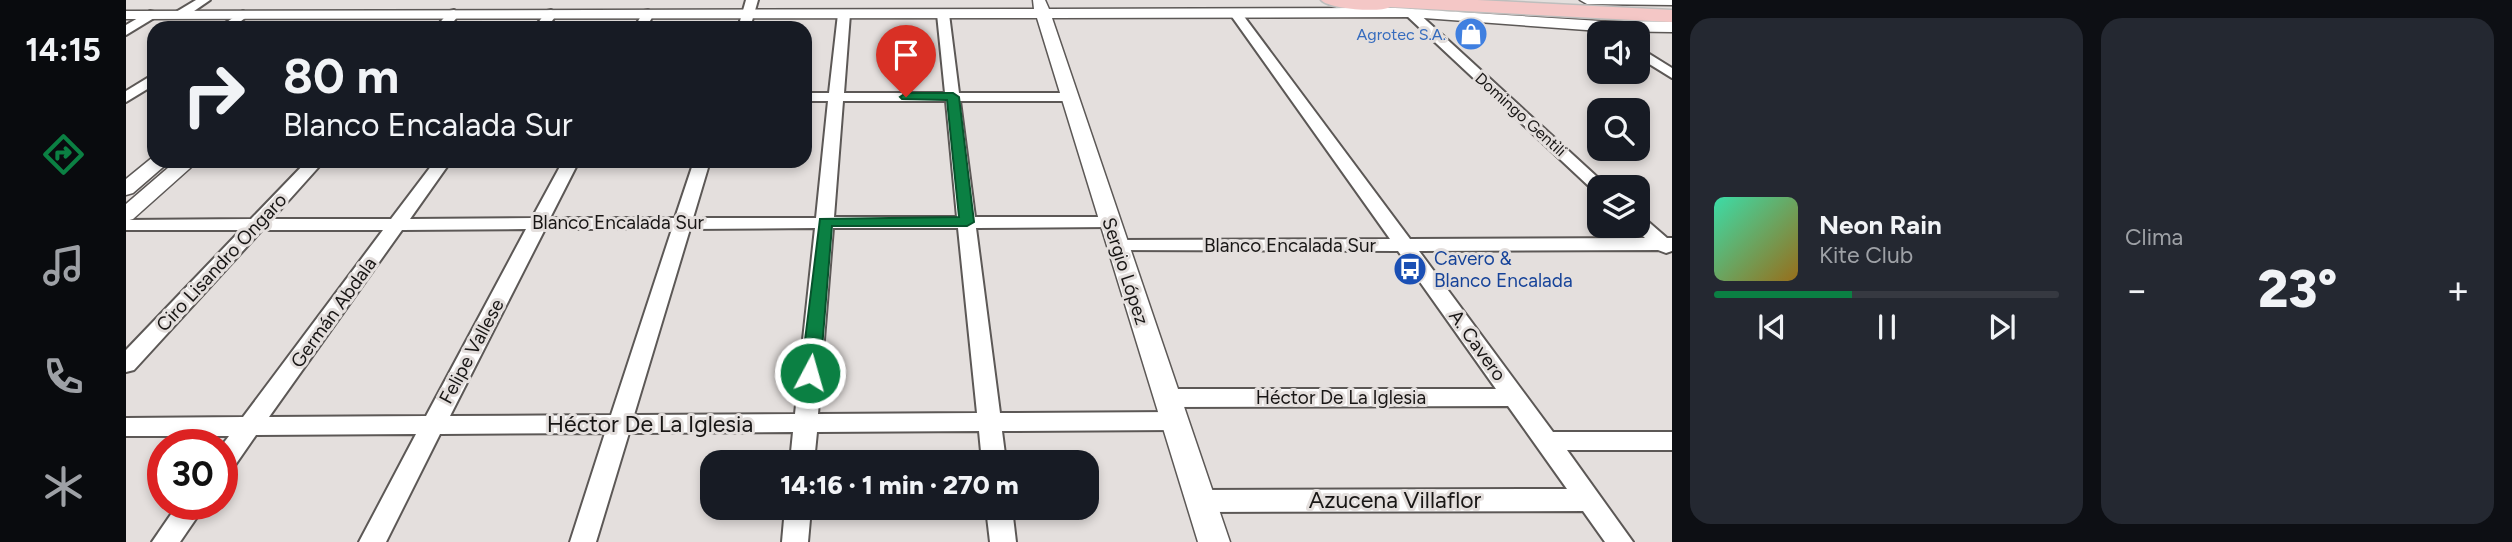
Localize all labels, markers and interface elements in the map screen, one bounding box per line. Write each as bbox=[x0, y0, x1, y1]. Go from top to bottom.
shop icon: Agrotec S.A. bbox=[1452, 15, 1490, 53]
map controls bbox=[1587, 21, 1650, 238]
button: sound bbox=[1587, 21, 1650, 84]
pin bbox=[876, 25, 936, 97]
place label: Agrotec S.A. bbox=[1357, 25, 1446, 44]
text: 14:15 bbox=[25, 31, 101, 69]
icon: arrive bbox=[887, 36, 925, 74]
text: 80 m bbox=[283, 46, 399, 105]
icon: right bbox=[168, 49, 259, 140]
street label: Domingo Gentili bbox=[1471, 69, 1570, 160]
button: search bbox=[1587, 98, 1650, 161]
text: Blanco Encalada Sur bbox=[283, 106, 573, 144]
icon: directions bbox=[39, 130, 88, 179]
button: layers bbox=[1587, 175, 1650, 238]
street label: Ciro Lisandro Ongaro bbox=[151, 188, 291, 336]
text: Neon Rain bbox=[1819, 209, 1942, 241]
street label: Blanco Encalada Sur bbox=[532, 211, 705, 234]
street label: Sergio López bbox=[1097, 215, 1154, 328]
text: Clima bbox=[2125, 223, 2183, 251]
street label: Blanco Encalada Sur bbox=[1204, 234, 1377, 257]
icon: music bbox=[39, 241, 88, 290]
text: Kite Club bbox=[1819, 241, 1913, 269]
place label: Cavero & Blanco Encalada bbox=[1434, 247, 1573, 292]
bus stop icon: Cavero & Blanco Encalada bbox=[1391, 250, 1429, 288]
street label: Germán Abdala bbox=[286, 253, 381, 372]
text: 23° bbox=[2258, 258, 2337, 320]
text: − bbox=[2125, 267, 2149, 313]
text: + bbox=[2446, 267, 2470, 313]
street label: Felipe Vallese bbox=[434, 295, 509, 408]
street label: A. Cavero bbox=[1444, 305, 1511, 385]
icon: previous bbox=[1753, 308, 1791, 346]
icon: pause bbox=[1868, 308, 1906, 346]
icon: next bbox=[1983, 308, 2021, 346]
position arrow bbox=[773, 336, 847, 410]
icon: phone bbox=[39, 352, 88, 401]
street label: Héctor De La Iglesia bbox=[1256, 386, 1426, 409]
street label: Héctor De La Iglesia bbox=[547, 410, 753, 438]
speed limit sign: 30 bbox=[147, 429, 238, 520]
icon: climate bbox=[39, 462, 88, 511]
text: 14:16 · 1 min · 270 m bbox=[780, 469, 1019, 501]
street label: Azucena Villaflor bbox=[1309, 486, 1482, 514]

